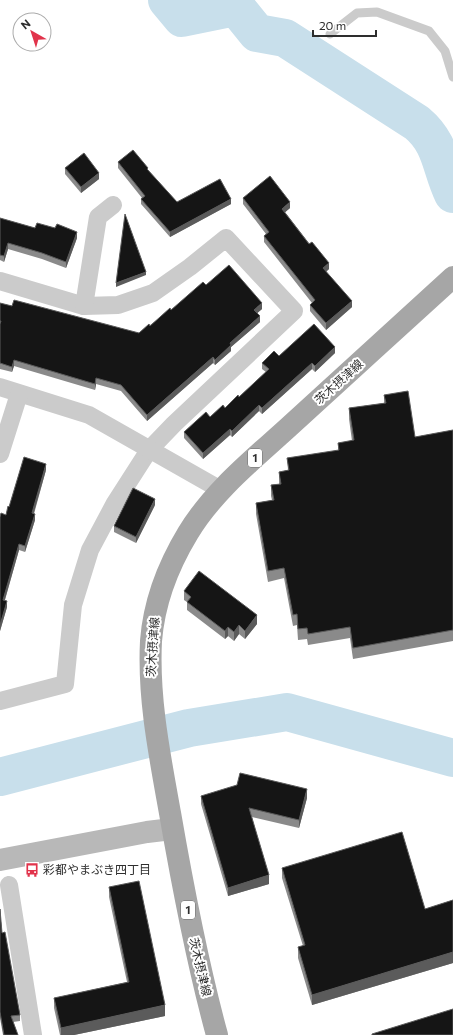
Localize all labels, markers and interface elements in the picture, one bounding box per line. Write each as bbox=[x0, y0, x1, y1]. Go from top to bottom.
north arrow bbox=[12, 12, 52, 52]
scale bar bbox=[313, 12, 376, 38]
text: N bbox=[18, 16, 33, 31]
text: 20 m bbox=[319, 18, 346, 32]
street label: 茨木摂津線 bbox=[311, 356, 365, 407]
road number: 1 bbox=[248, 449, 262, 467]
street label: 茨木摂津線 bbox=[143, 617, 161, 677]
bus stop icon: 彩都やまぶき四丁目 bbox=[24, 862, 40, 878]
place label: 彩都やまぶき四丁目 bbox=[43, 862, 151, 876]
road number: 1 bbox=[181, 901, 195, 919]
street label: 茨木摂津線 bbox=[187, 936, 215, 998]

